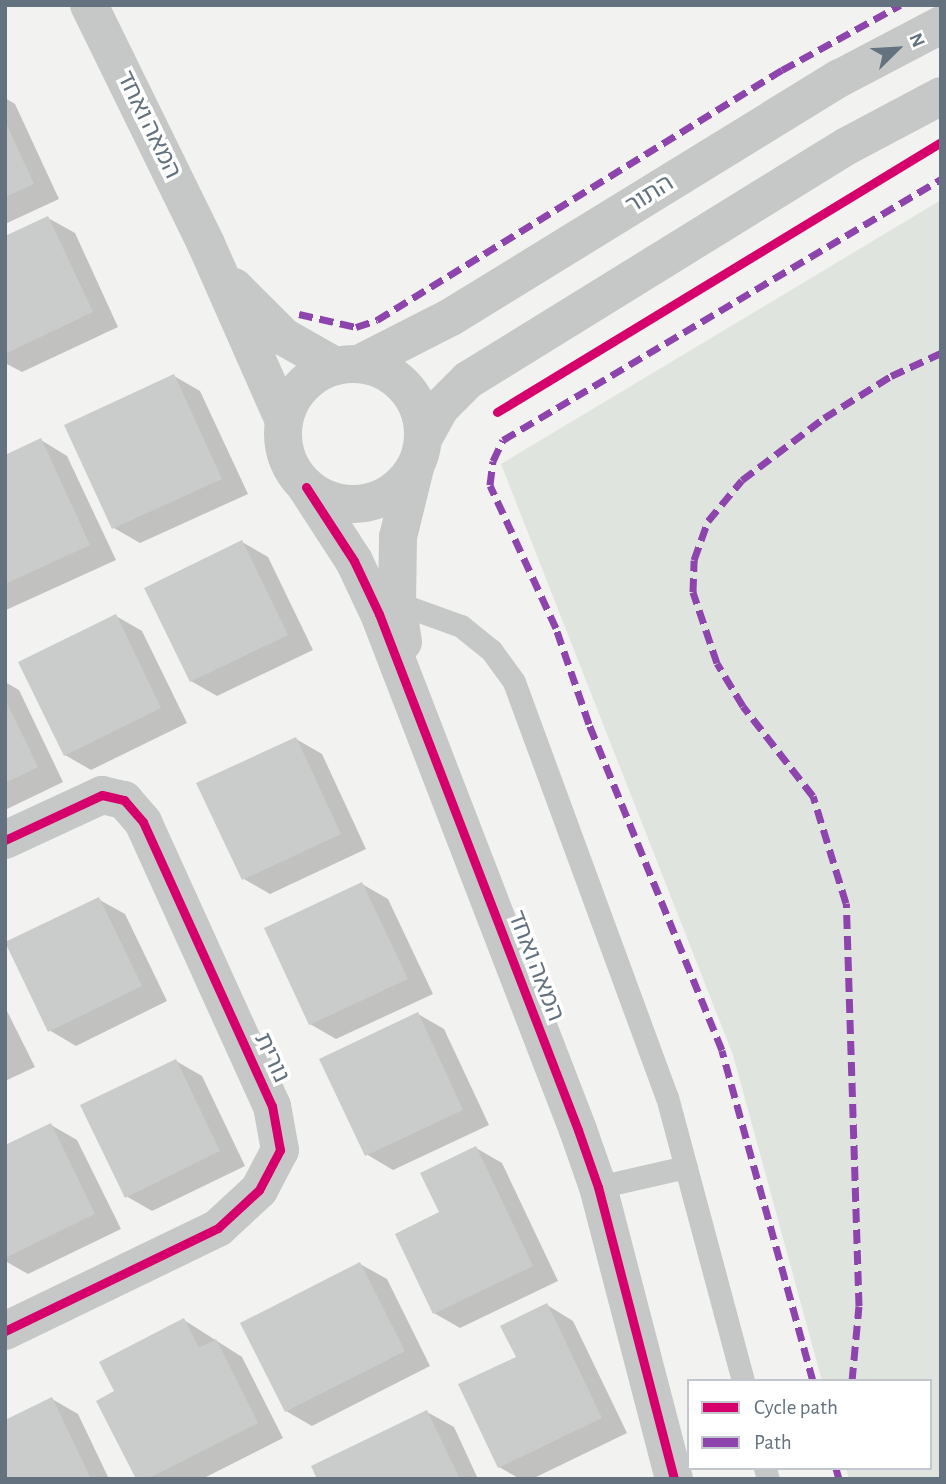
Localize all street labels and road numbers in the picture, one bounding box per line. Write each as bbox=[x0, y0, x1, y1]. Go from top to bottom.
street label: המאה ואחד bbox=[110, 66, 186, 184]
street label: התור bbox=[621, 169, 679, 221]
street label: המאה ואחד bbox=[501, 907, 569, 1025]
street label: נורית bbox=[247, 1029, 295, 1087]

